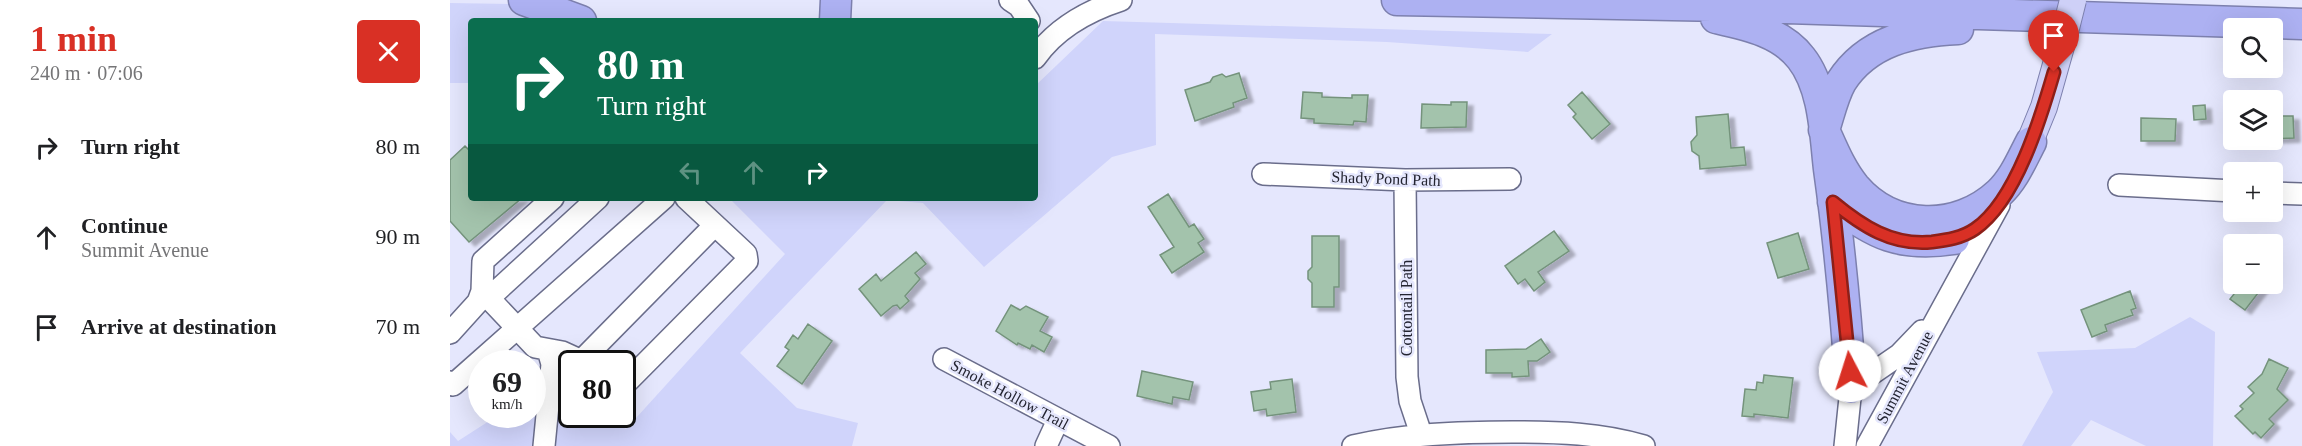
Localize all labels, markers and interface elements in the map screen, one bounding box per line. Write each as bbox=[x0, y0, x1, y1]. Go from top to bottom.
pin bbox=[2028, 10, 2079, 72]
map controls bbox=[2223, 18, 2283, 294]
button: search bbox=[2223, 18, 2283, 78]
text: 1 min bbox=[30, 19, 117, 59]
icon: arrive bbox=[2037, 19, 2070, 52]
button: close bbox=[357, 20, 420, 83]
icon: right bbox=[498, 42, 576, 120]
text: 80 m bbox=[597, 42, 685, 88]
text: 240 m · 07:06 bbox=[30, 62, 143, 84]
button: layers bbox=[2223, 90, 2283, 150]
text: Turn right bbox=[597, 91, 706, 121]
icon: right bbox=[30, 131, 63, 164]
text: Turn right bbox=[81, 134, 180, 159]
text: 80 m bbox=[375, 134, 420, 159]
icon: left bbox=[674, 156, 707, 189]
icon: ahead bbox=[737, 156, 770, 189]
icon: right bbox=[800, 156, 833, 189]
button: + bbox=[2223, 162, 2283, 222]
street label: Shady Pond Path bbox=[1331, 168, 1441, 190]
text: Continue bbox=[81, 213, 168, 238]
icon: ahead bbox=[30, 221, 63, 254]
text: 90 m bbox=[375, 224, 420, 249]
button: − bbox=[2223, 234, 2283, 294]
text: Summit Avenue bbox=[81, 239, 209, 261]
street label: Cottontail Path bbox=[1398, 260, 1415, 356]
icon: arrive bbox=[30, 311, 63, 344]
text: Arrive at destination bbox=[81, 314, 277, 339]
text: 70 m bbox=[375, 314, 420, 339]
street label: Summit Avenue bbox=[1873, 328, 1936, 426]
position arrow bbox=[1818, 339, 1882, 403]
speed limit sign: 80 bbox=[558, 350, 636, 428]
street label: Smoke Hollow Trail bbox=[948, 356, 1072, 433]
text: 69 bbox=[492, 365, 522, 398]
text: km/h bbox=[492, 396, 522, 412]

